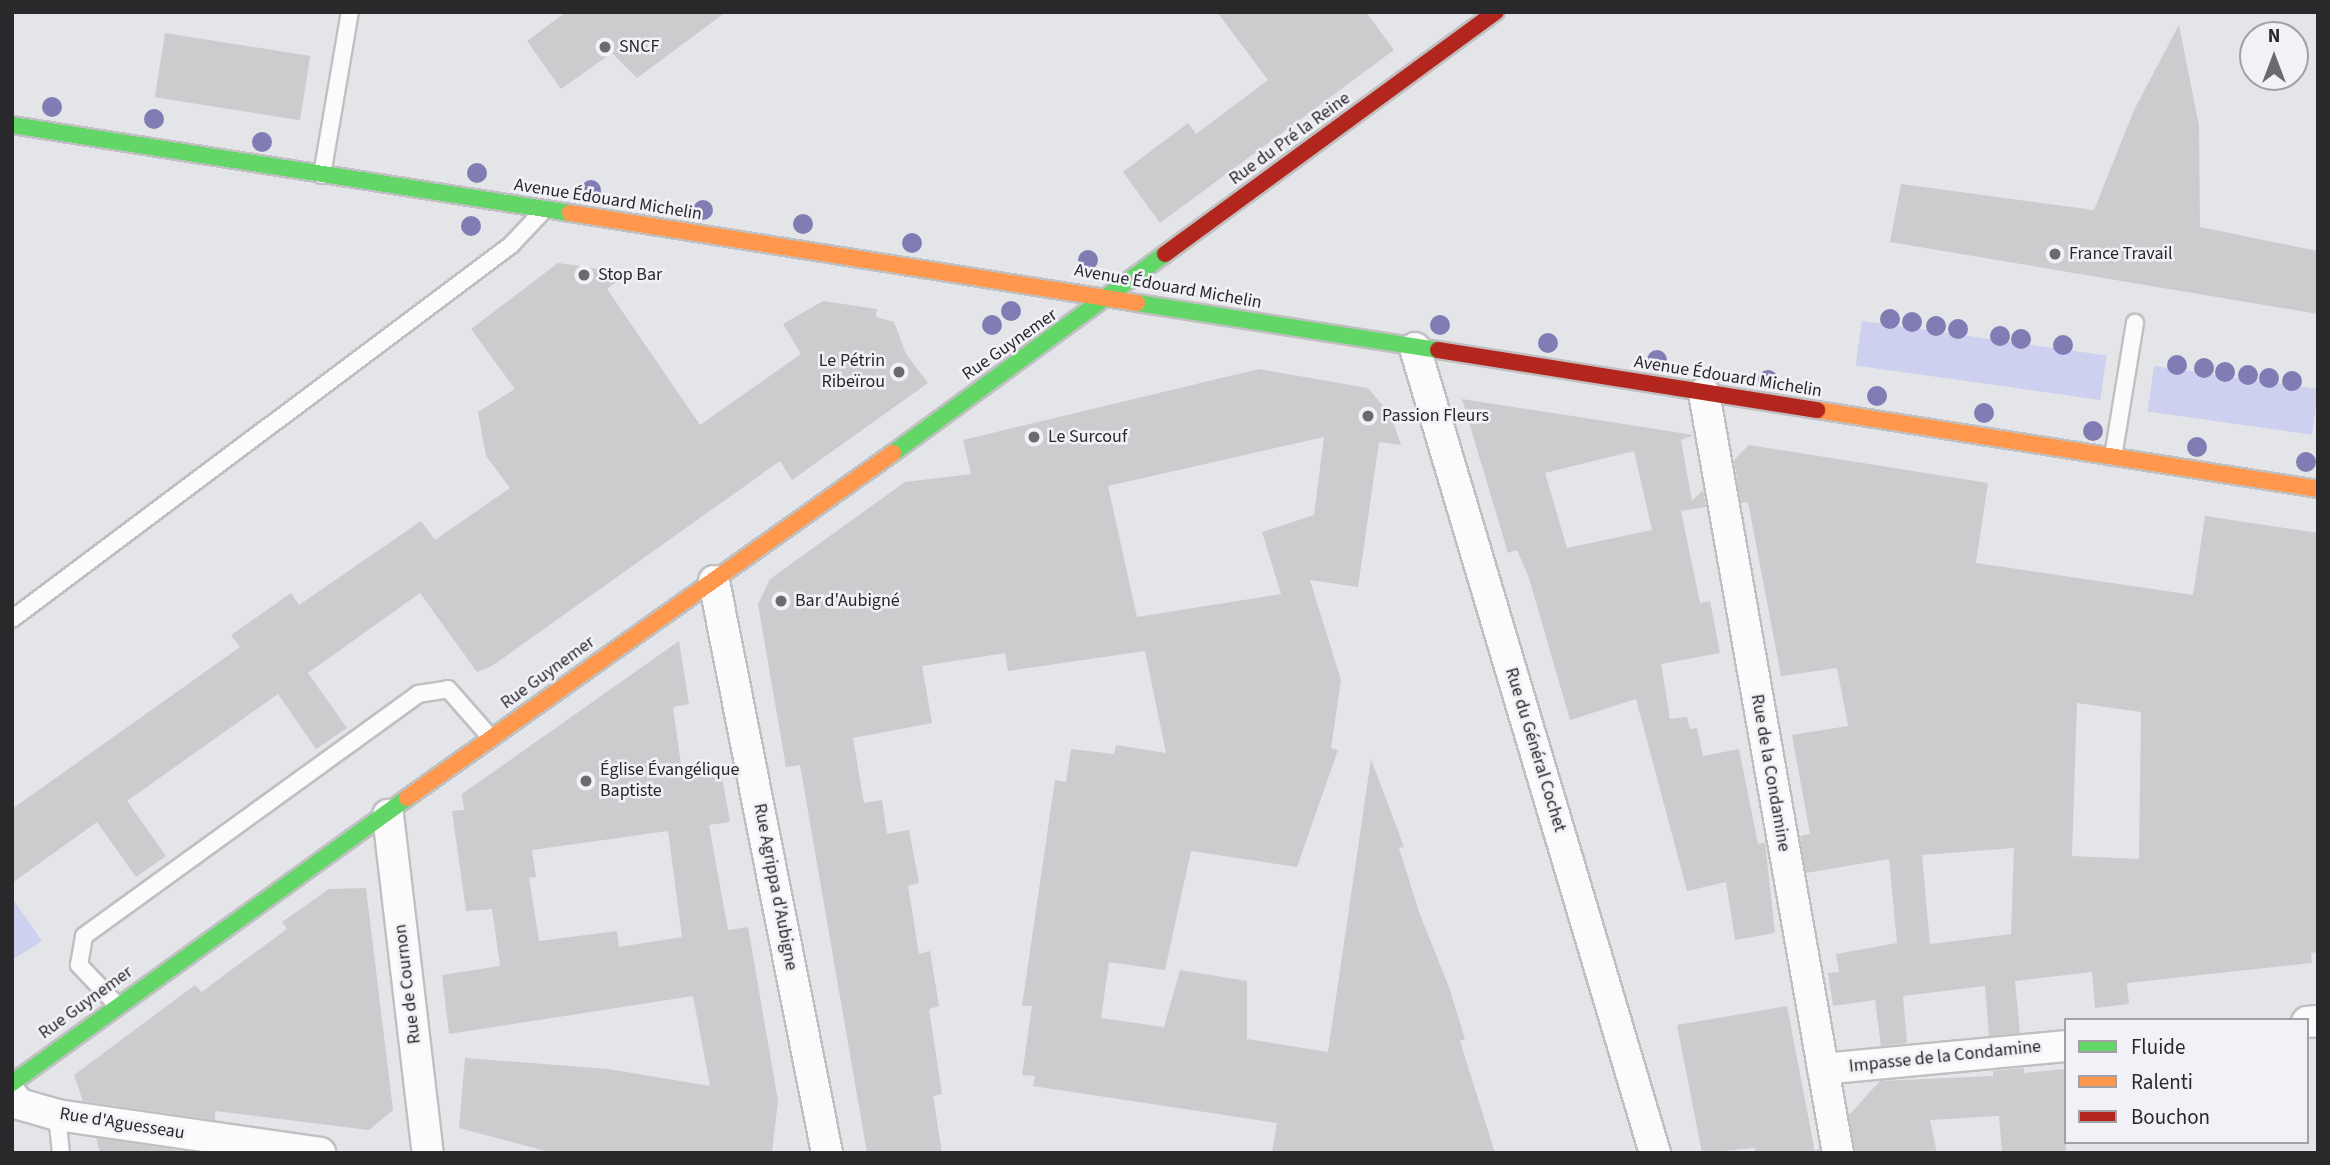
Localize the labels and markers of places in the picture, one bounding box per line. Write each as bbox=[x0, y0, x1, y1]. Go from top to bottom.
place label: SNCF bbox=[619, 36, 659, 58]
marker: SNCF bbox=[597, 39, 613, 55]
place label: France Travail bbox=[2069, 243, 2172, 265]
marker: France Travail bbox=[2047, 246, 2063, 262]
place label: Stop Bar bbox=[598, 264, 662, 286]
marker: Stop Bar bbox=[576, 267, 592, 283]
place label: Le Pétrin Ribeïrou bbox=[819, 351, 885, 394]
marker: Le Pétrin Ribeïrou bbox=[891, 364, 907, 380]
place label: Passion Fleurs bbox=[1382, 405, 1489, 427]
marker: Passion Fleurs bbox=[1360, 408, 1376, 424]
place label: Le Surcouf bbox=[1048, 426, 1127, 448]
marker: Le Surcouf bbox=[1026, 429, 1042, 445]
place label: Bar d'Aubigné bbox=[795, 590, 900, 612]
marker: Bar d'Aubigné bbox=[773, 593, 789, 609]
place label: Église Évangélique Baptiste bbox=[600, 760, 739, 802]
marker: Église Évangélique Baptiste bbox=[578, 773, 594, 789]

